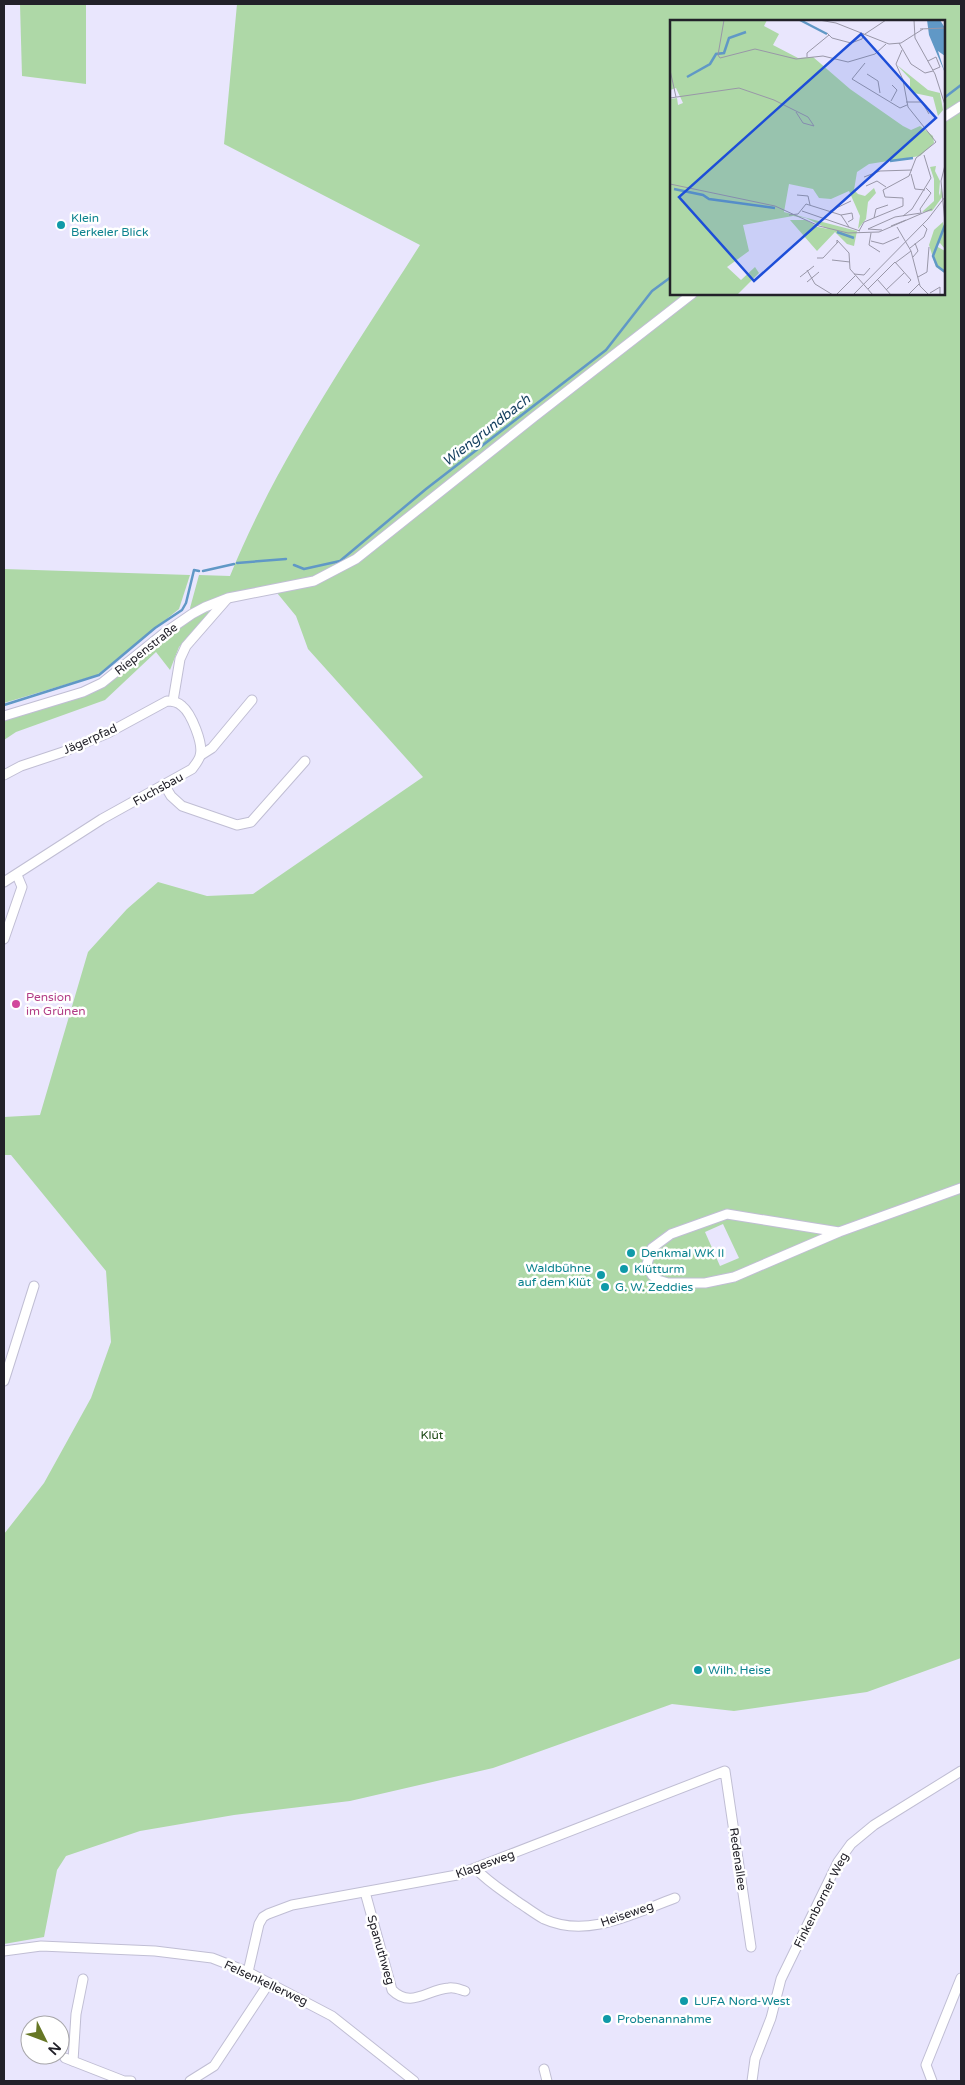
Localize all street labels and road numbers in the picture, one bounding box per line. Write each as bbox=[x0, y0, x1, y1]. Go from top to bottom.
street label: Riepenstraße bbox=[112, 620, 180, 678]
street label: Jägerpfad bbox=[61, 721, 119, 757]
street label: Fuchsbau bbox=[130, 769, 186, 809]
street label: Redenallee bbox=[727, 1827, 749, 1892]
street label: Klagesweg bbox=[454, 1847, 516, 1881]
street label: Finkenborner Weg bbox=[791, 1850, 851, 1950]
street label: Heiseweg bbox=[599, 1898, 655, 1930]
street label: Spanuthweg bbox=[364, 1914, 398, 1986]
street label: Felsenkellerweg bbox=[222, 1957, 310, 2009]

